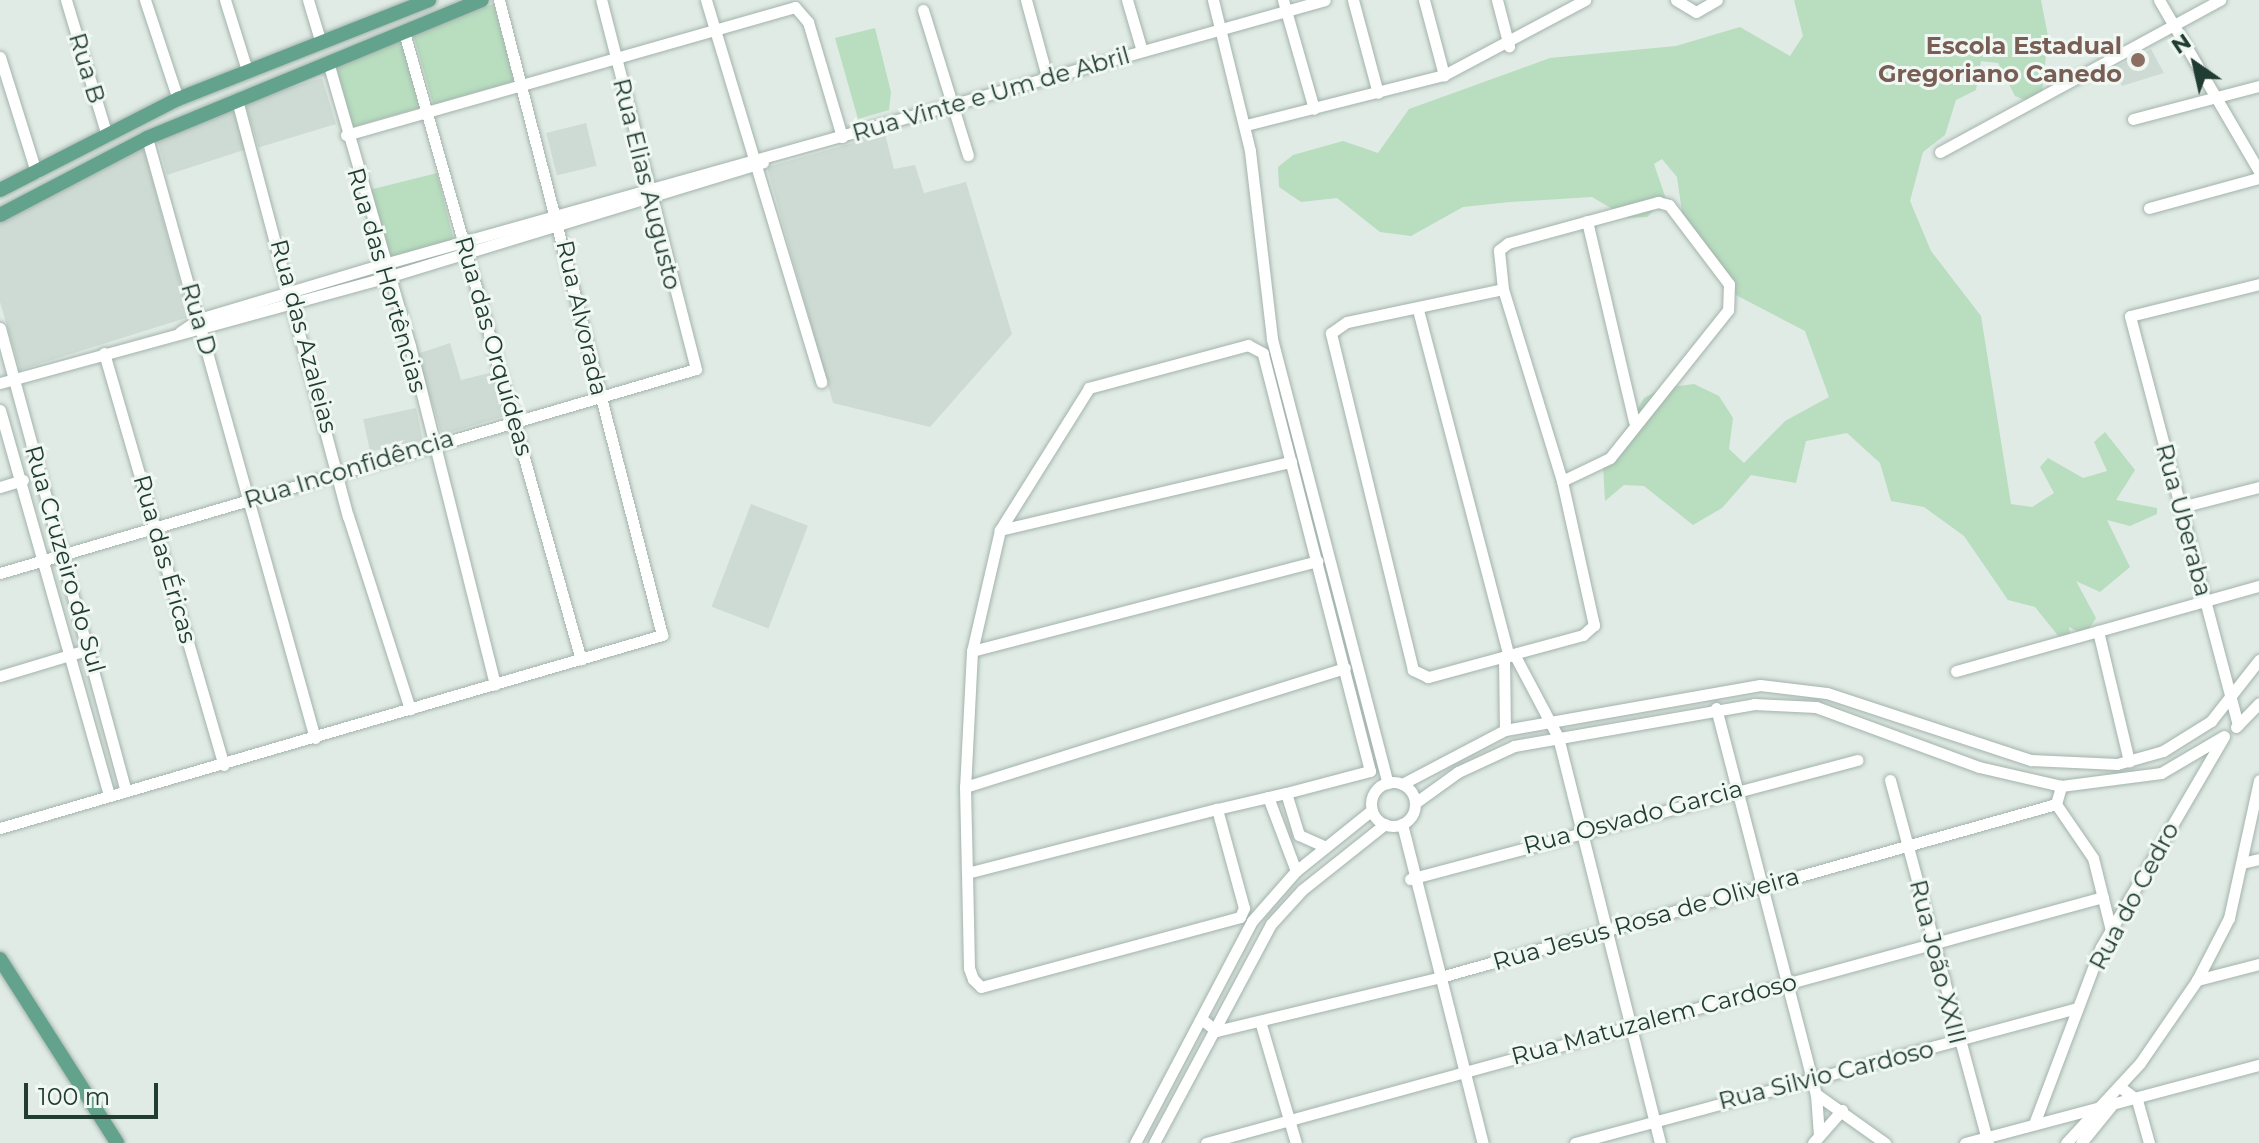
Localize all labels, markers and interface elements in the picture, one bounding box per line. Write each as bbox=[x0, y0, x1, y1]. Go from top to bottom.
north arrow bbox=[2155, 24, 2235, 104]
text: N bbox=[2166, 28, 2196, 60]
street label: Rua B bbox=[63, 29, 111, 107]
place label: Escola Estadual Gregoriano Canedo bbox=[1878, 32, 2122, 88]
street label: Rua Vinte e Um de Abril bbox=[849, 41, 1133, 147]
marker: Escola Estadual Gregoriano Canedo bbox=[2129, 51, 2147, 69]
street label: Rua Elias Augusto bbox=[607, 75, 687, 293]
street label: Rua das Hortências bbox=[341, 164, 433, 396]
street label: Rua das Orquídeas bbox=[449, 233, 539, 459]
street label: Rua das Azaleias bbox=[264, 236, 344, 436]
street label: Rua Alvorada bbox=[550, 238, 614, 398]
street label: Rua D bbox=[175, 280, 223, 358]
street label: Rua Inconfidência bbox=[241, 423, 457, 515]
street label: Rua Uberaba bbox=[2150, 441, 2218, 599]
street label: Rua Cruzeiro do Sul bbox=[19, 442, 111, 676]
street label: Rua das Éricas bbox=[127, 472, 203, 646]
street label: Rua Osvado Garcia bbox=[1520, 774, 1746, 860]
street label: Rua do Cedro bbox=[2083, 817, 2185, 975]
street label: Rua Jesus Rosa de Oliveira bbox=[1489, 861, 1803, 977]
street label: Rua João XXIII bbox=[1904, 877, 1972, 1047]
street label: Rua Matuzalem Cardoso bbox=[1508, 967, 1800, 1071]
street label: Rua Silvio Cardoso bbox=[1715, 1034, 1937, 1116]
scale bar bbox=[28, 1067, 162, 1117]
text: 100 m bbox=[38, 1082, 110, 1111]

